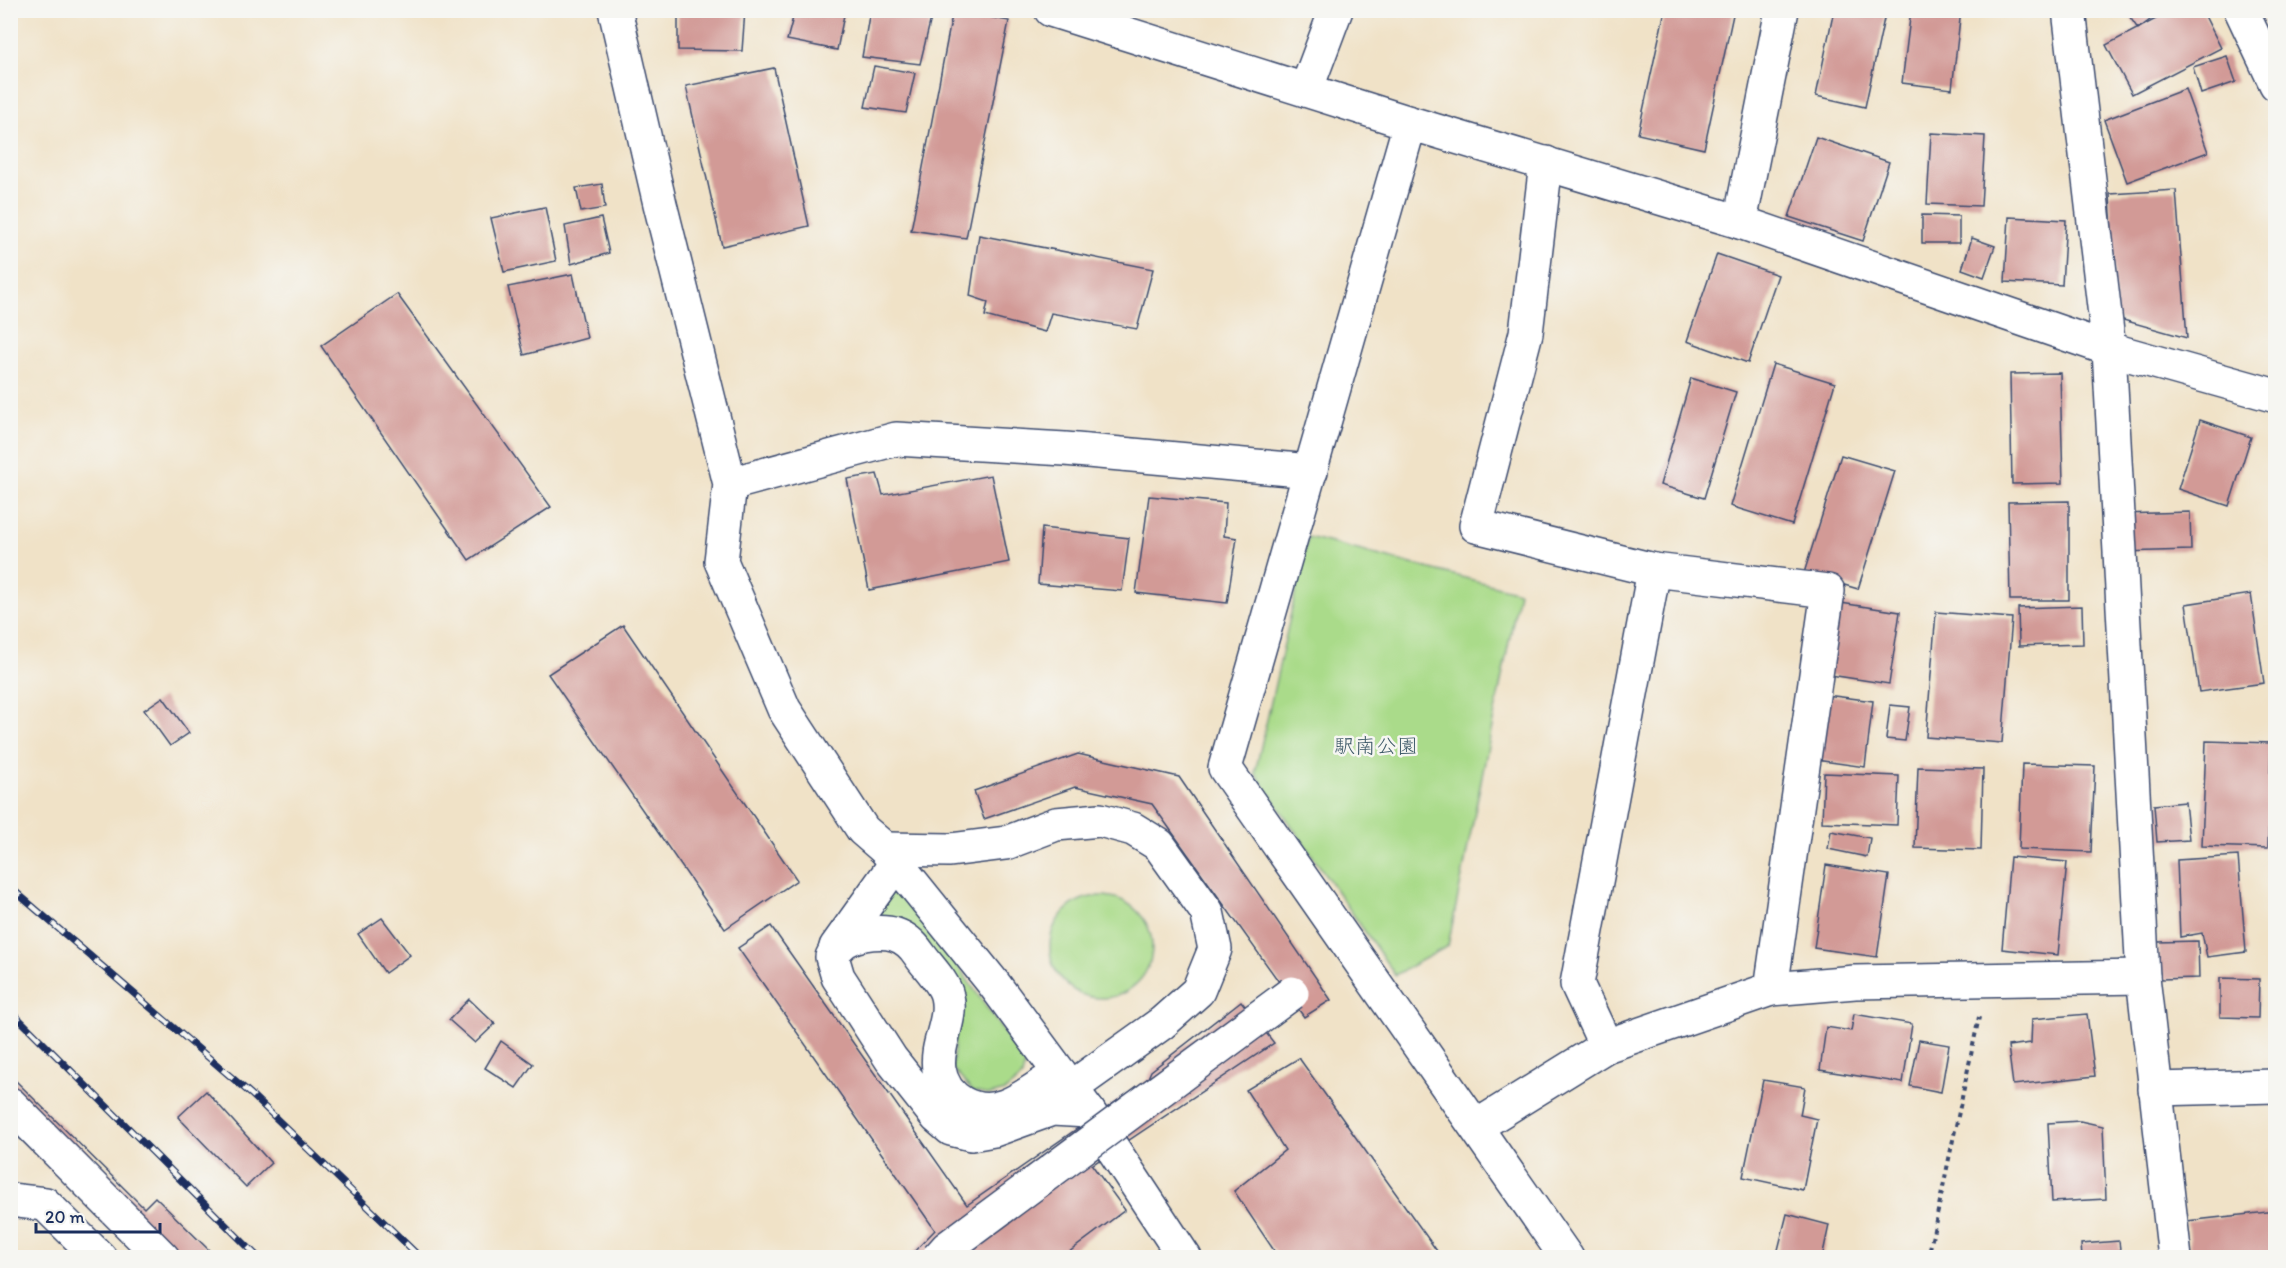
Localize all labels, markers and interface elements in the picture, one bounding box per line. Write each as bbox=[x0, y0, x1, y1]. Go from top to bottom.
park label: 駅南公園 bbox=[1334, 733, 1418, 758]
scale bar bbox=[36, 1196, 160, 1234]
text: 20 m bbox=[45, 1206, 85, 1228]

